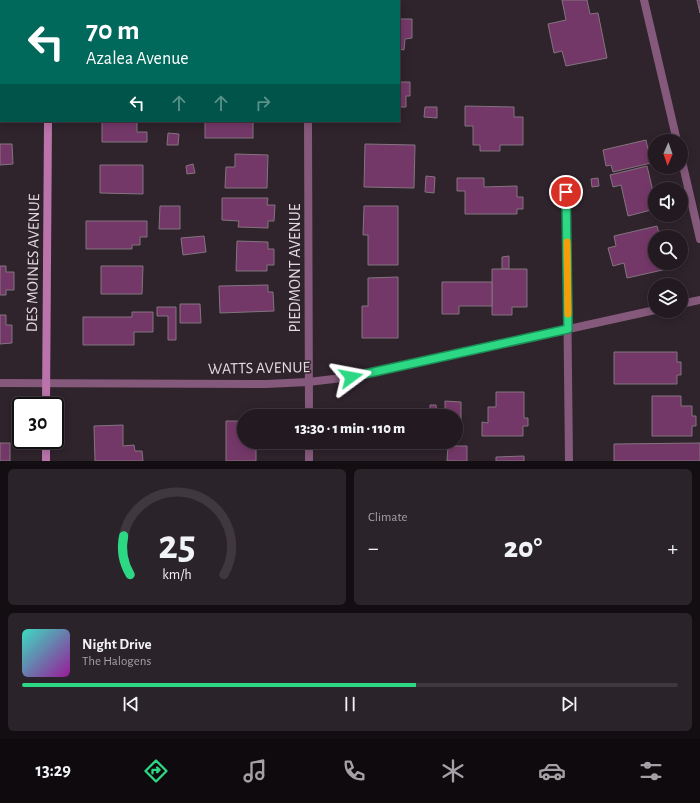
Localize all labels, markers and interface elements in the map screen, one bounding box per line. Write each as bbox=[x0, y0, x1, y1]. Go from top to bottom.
icon: left bbox=[20, 16, 72, 68]
text: 70 m bbox=[86, 17, 140, 45]
text: Azalea Avenue bbox=[86, 50, 189, 68]
icon: left bbox=[126, 92, 148, 114]
icon: ahead bbox=[168, 92, 190, 114]
icon: ahead bbox=[210, 92, 232, 114]
icon: right bbox=[252, 92, 274, 114]
north arrow bbox=[648, 134, 688, 174]
map controls bbox=[648, 134, 688, 318]
pin bbox=[549, 175, 583, 209]
icon: arrive bbox=[555, 181, 577, 203]
button: sound bbox=[648, 182, 688, 222]
street label: DES MOINES AVENUE bbox=[24, 193, 42, 332]
street label: PIEDMONT AVENUE bbox=[287, 203, 303, 332]
button: search bbox=[648, 230, 688, 270]
button: layers bbox=[648, 278, 688, 318]
position arrow bbox=[330, 356, 372, 398]
street label: WATTS AVENUE bbox=[208, 359, 311, 377]
speed limit sign: 30 bbox=[12, 397, 64, 449]
text: 13:30 · 1 min · 110 m bbox=[295, 421, 405, 436]
text: Climate bbox=[368, 511, 407, 524]
text: 25 bbox=[158, 525, 196, 566]
text: 20° bbox=[504, 533, 542, 563]
text: − bbox=[368, 537, 379, 559]
text: + bbox=[667, 537, 678, 559]
text: km/h bbox=[162, 568, 192, 582]
text: Night Drive bbox=[82, 637, 152, 652]
text: The Halogens bbox=[82, 655, 151, 668]
icon: previous bbox=[120, 693, 142, 715]
icon: pause bbox=[339, 693, 361, 715]
icon: next bbox=[558, 693, 580, 715]
icon: directions bbox=[142, 757, 170, 785]
icon: music bbox=[241, 757, 269, 785]
icon: phone bbox=[340, 757, 368, 785]
icon: climate bbox=[439, 757, 467, 785]
icon: car bbox=[538, 757, 566, 785]
icon: filters bbox=[637, 757, 665, 785]
text: 13:29 bbox=[35, 762, 71, 780]

